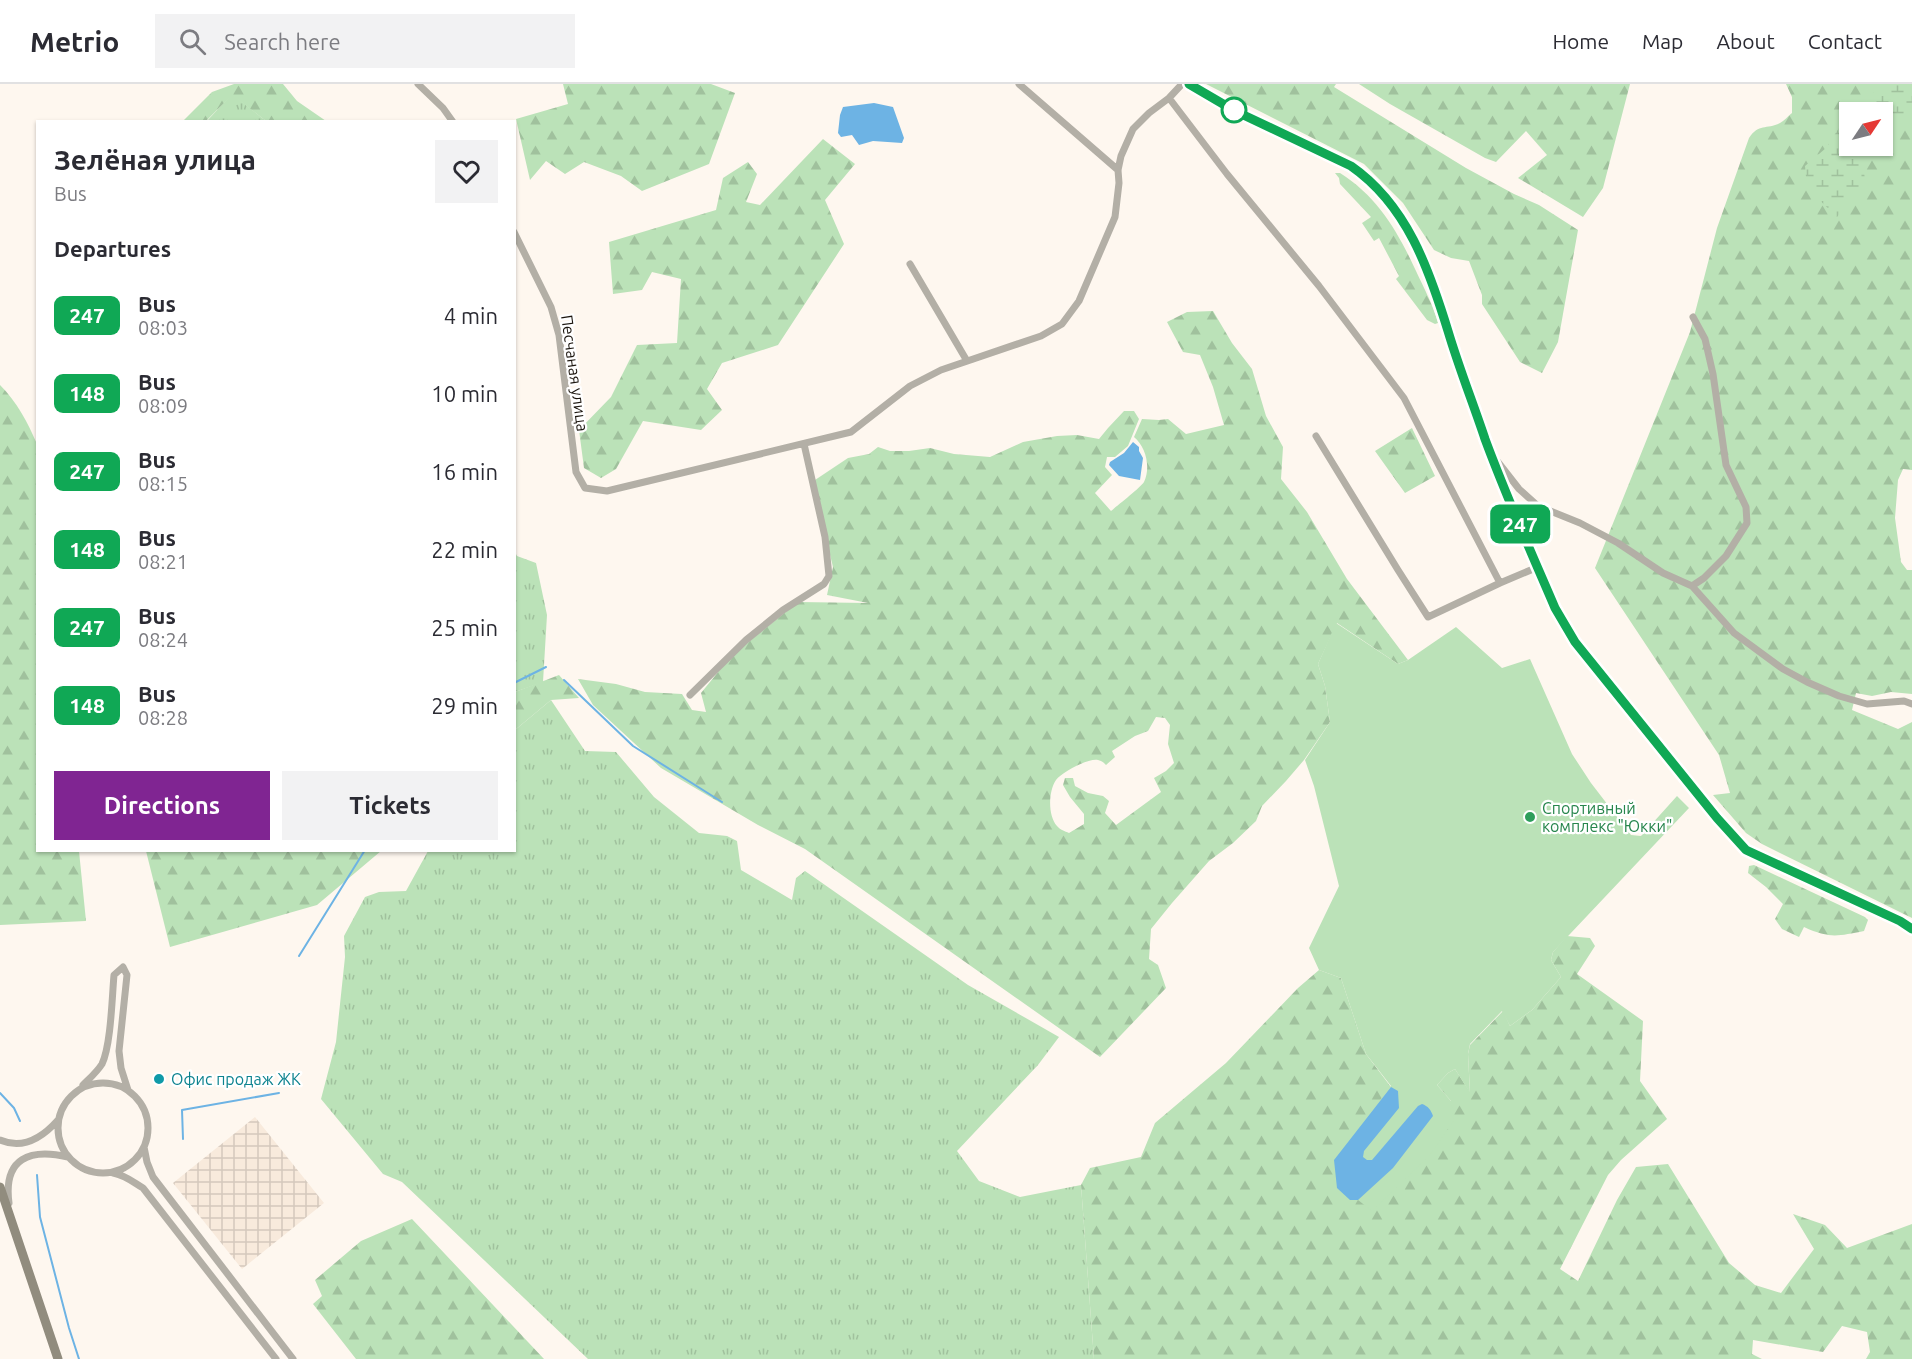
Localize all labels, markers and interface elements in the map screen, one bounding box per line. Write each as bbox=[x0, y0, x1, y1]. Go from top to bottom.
search box bbox=[155, 14, 575, 68]
icon: search bbox=[176, 25, 209, 58]
text: Metrio bbox=[30, 26, 119, 57]
text: Search here bbox=[224, 29, 341, 54]
text: Home bbox=[1552, 29, 1609, 53]
text: Map bbox=[1642, 29, 1683, 53]
text: About bbox=[1716, 29, 1775, 53]
text: Contact bbox=[1808, 29, 1882, 53]
unlabelled marker bbox=[1221, 97, 1247, 123]
north arrow bbox=[1839, 102, 1893, 156]
map controls bbox=[1839, 102, 1893, 156]
button: heart bbox=[435, 140, 498, 203]
text: Зелёная улица bbox=[54, 144, 256, 175]
text: Bus bbox=[54, 182, 87, 205]
text: Departures bbox=[54, 236, 171, 261]
text: Bus bbox=[138, 291, 176, 316]
text: 247 bbox=[69, 303, 105, 327]
text: 4 min bbox=[444, 303, 498, 328]
street label: Песчаная улица bbox=[558, 314, 592, 432]
text: 08:03 bbox=[138, 316, 188, 339]
text: Bus bbox=[138, 369, 176, 394]
text: 148 bbox=[69, 381, 105, 405]
text: 10 min bbox=[431, 381, 498, 406]
text: 08:09 bbox=[138, 394, 188, 417]
text: Bus bbox=[138, 447, 176, 472]
text: 247 bbox=[69, 459, 105, 483]
text: 16 min bbox=[431, 459, 498, 484]
text: 08:15 bbox=[138, 472, 188, 495]
line badge: 247 bbox=[1486, 504, 1555, 544]
text: 247 bbox=[1502, 512, 1538, 536]
text: Bus bbox=[138, 525, 176, 550]
text: 148 bbox=[69, 537, 105, 561]
text: 22 min bbox=[431, 537, 498, 562]
text: 08:21 bbox=[138, 550, 188, 573]
text: Bus bbox=[138, 603, 176, 628]
text: 247 bbox=[69, 615, 105, 639]
text: 25 min bbox=[431, 615, 498, 640]
text: 08:24 bbox=[138, 628, 188, 651]
text: Bus bbox=[138, 681, 176, 706]
text: 148 bbox=[69, 693, 105, 717]
text: 29 min bbox=[431, 693, 498, 718]
text: 08:28 bbox=[138, 706, 188, 729]
button: Directions bbox=[54, 771, 270, 840]
button: Tickets bbox=[282, 771, 498, 840]
place label: Спортивный комплекс "Юкки" bbox=[1542, 799, 1672, 835]
marker: Спортивный комплекс "Юкки" bbox=[1523, 810, 1537, 824]
place label: Офис продаж ЖК bbox=[171, 1070, 301, 1088]
marker: Офис продаж ЖК bbox=[152, 1072, 166, 1086]

